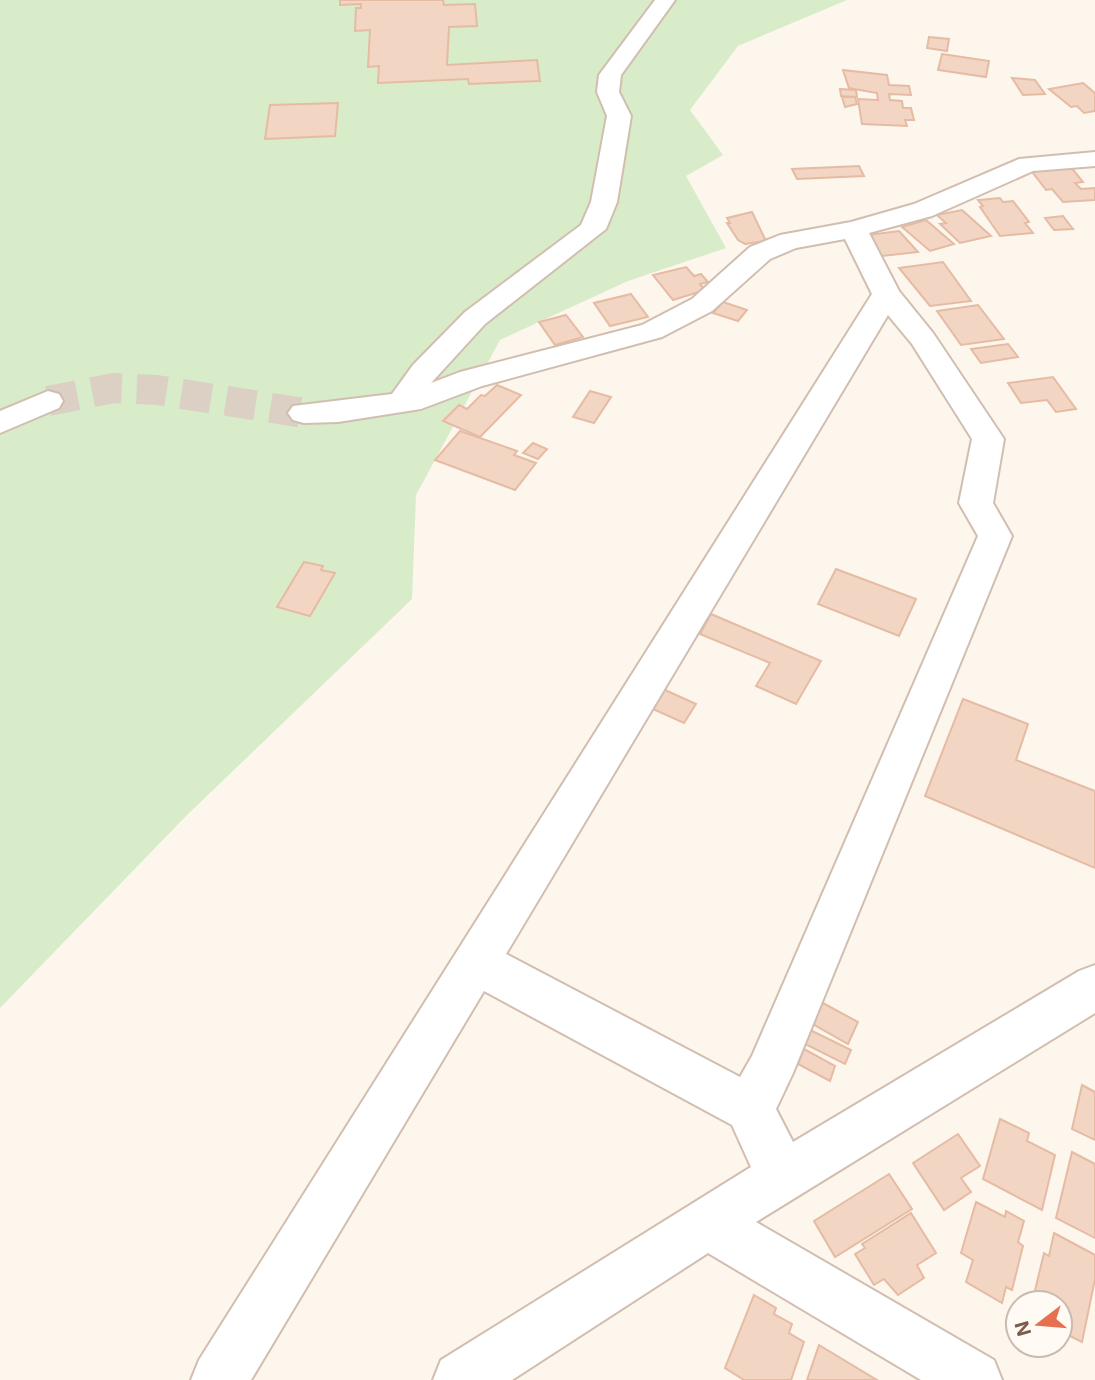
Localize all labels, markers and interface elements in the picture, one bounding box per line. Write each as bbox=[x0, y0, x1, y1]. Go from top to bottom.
north arrow bbox=[1004, 1289, 1074, 1359]
text: N bbox=[1010, 1318, 1036, 1339]

